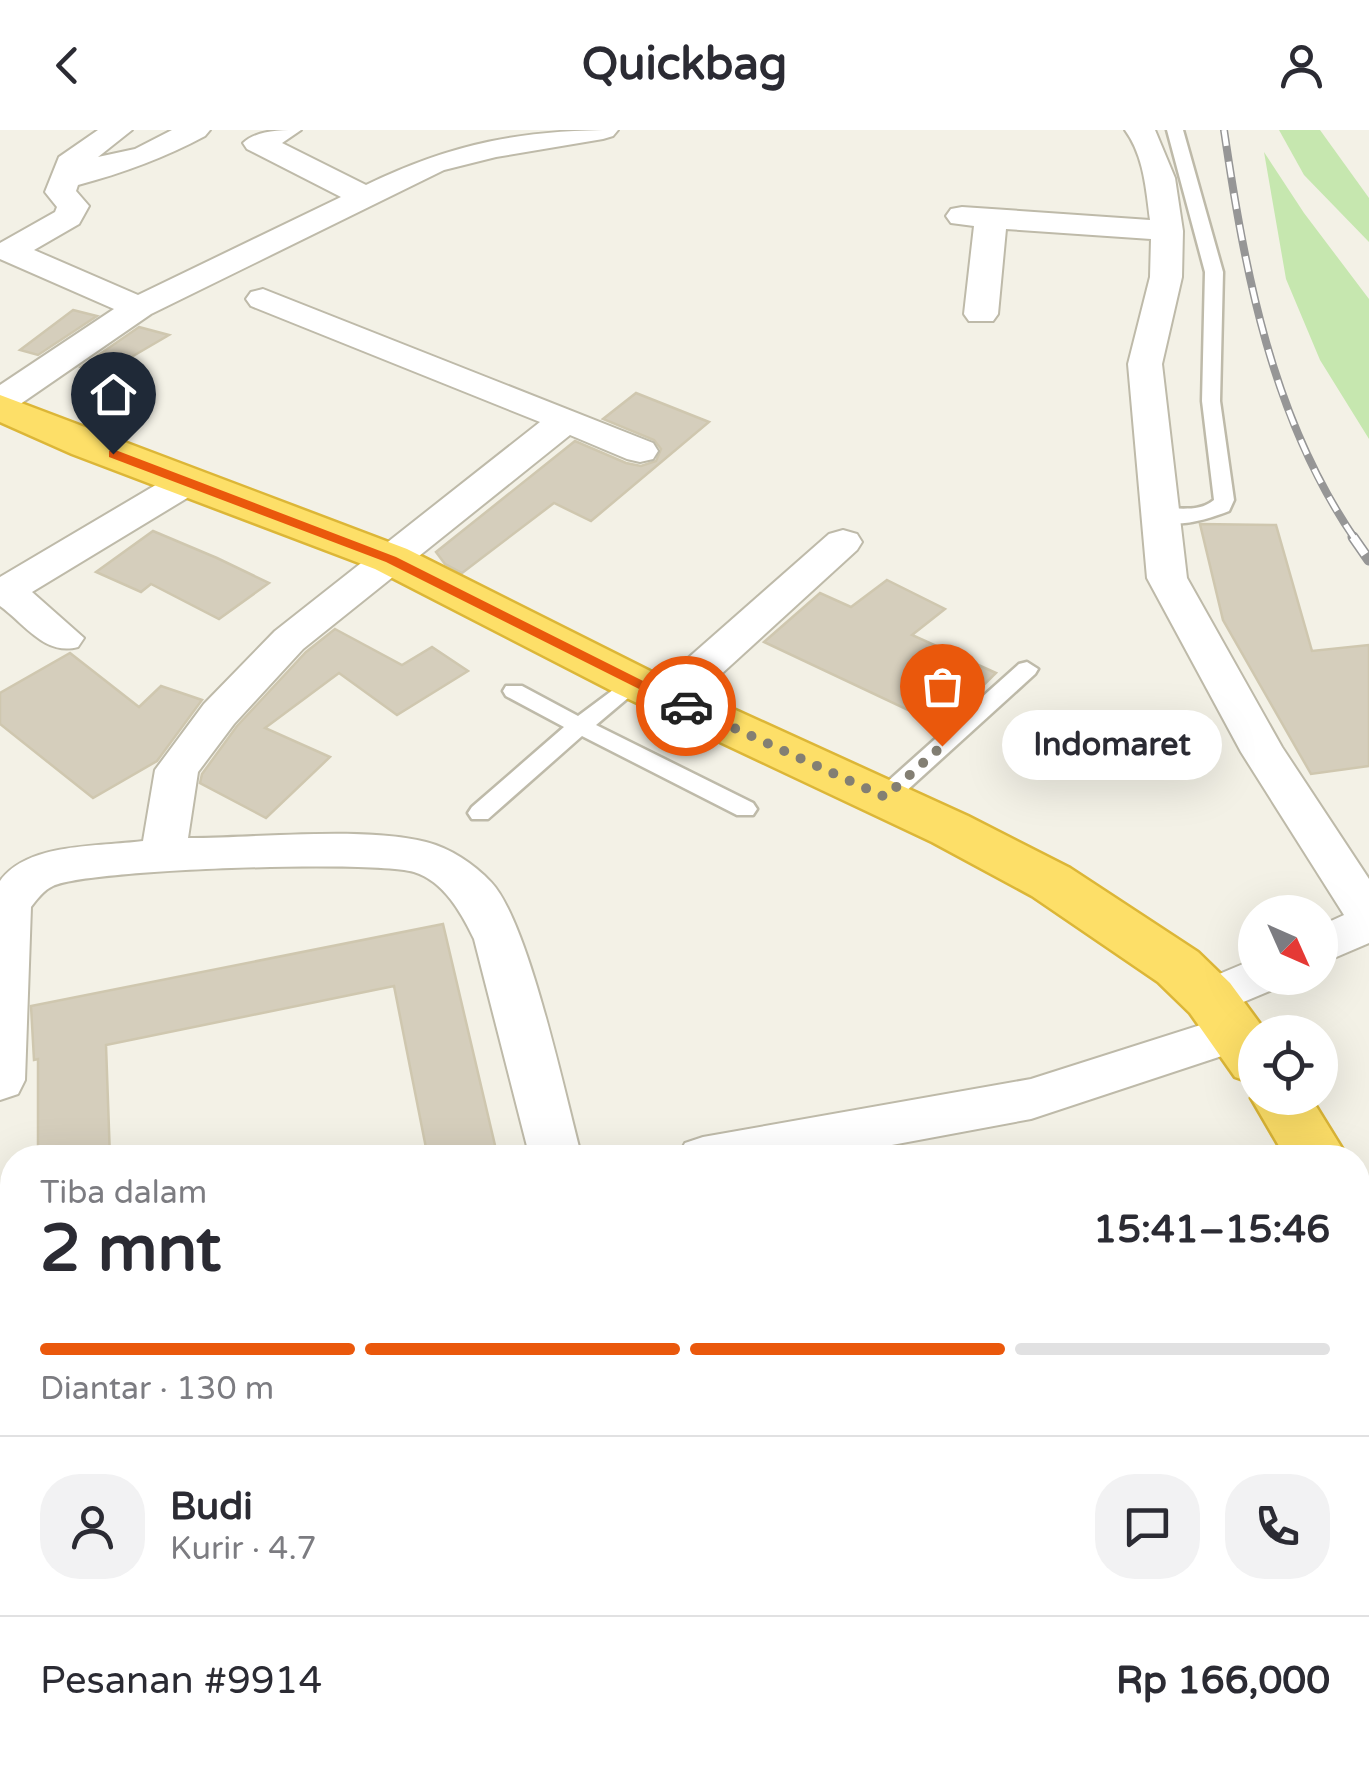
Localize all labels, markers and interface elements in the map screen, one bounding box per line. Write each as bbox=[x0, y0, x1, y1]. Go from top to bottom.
icon: back bbox=[40, 38, 95, 93]
text: Quickbag bbox=[582, 38, 787, 92]
icon: person bbox=[1274, 38, 1329, 93]
pin bbox=[71, 352, 156, 455]
icon: home bbox=[86, 367, 141, 422]
pin bbox=[900, 644, 985, 747]
courier bbox=[636, 656, 736, 756]
icon: bag bbox=[915, 659, 970, 714]
icon: car bbox=[659, 679, 714, 734]
callout: Indomaret bbox=[1002, 711, 1222, 781]
text: Indomaret bbox=[1033, 726, 1191, 764]
north arrow bbox=[1238, 895, 1338, 995]
map controls bbox=[1238, 895, 1338, 1115]
button: locate bbox=[1238, 1015, 1338, 1115]
text: Tiba dalam bbox=[40, 1174, 207, 1212]
text: 15:41–15:46 bbox=[1093, 1207, 1330, 1253]
text: 2 mnt bbox=[40, 1210, 221, 1289]
text: Diantar · 130 m bbox=[40, 1370, 274, 1408]
button: person bbox=[40, 1474, 145, 1579]
button: chat bbox=[1095, 1474, 1200, 1579]
button: phone bbox=[1225, 1474, 1330, 1579]
text: Budi bbox=[170, 1484, 253, 1530]
text: Kurir · 4.7 bbox=[170, 1530, 317, 1568]
text: Pesanan #9914 bbox=[40, 1658, 322, 1704]
text: Rp 166,000 bbox=[1116, 1658, 1330, 1704]

